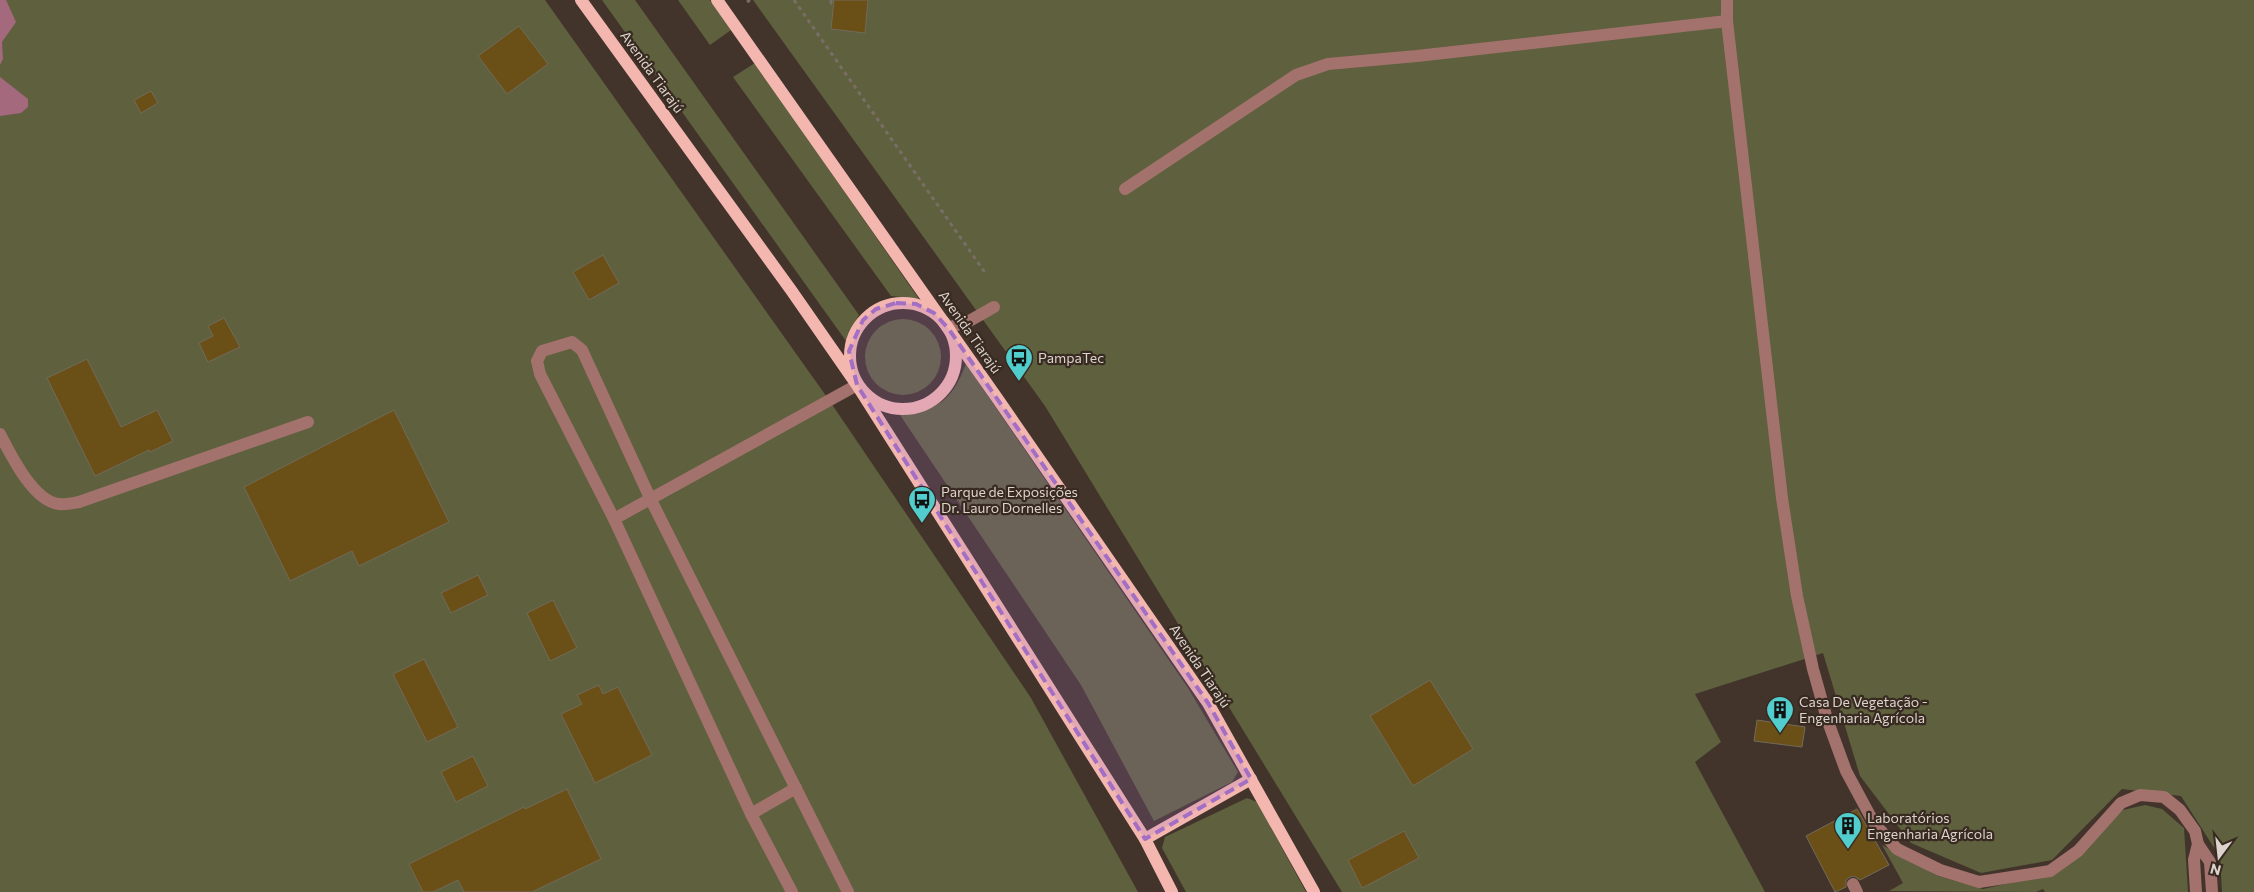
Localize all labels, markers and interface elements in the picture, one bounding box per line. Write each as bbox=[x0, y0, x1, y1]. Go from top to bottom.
street label: Avenida Tiarajú bbox=[617, 27, 688, 116]
street label: Avenida Tiarajú bbox=[936, 287, 1005, 376]
bus stop icon: PampaTec bbox=[1004, 343, 1034, 382]
place label: PampaTec bbox=[1038, 349, 1104, 366]
place label: Parque de Exposições Dr. Lauro Dornelles bbox=[941, 483, 1078, 516]
bus stop icon: Parque de Exposições Dr. Lauro Dornelles bbox=[907, 485, 937, 524]
street label: Avenida Tiarajú bbox=[1166, 621, 1235, 711]
place label: Casa De Vegetação - Engenharia Agrícola bbox=[1799, 693, 1928, 726]
building icon: Casa De Vegetação - Engenharia Agrícola bbox=[1765, 695, 1795, 734]
place label: Laboratórios Engenharia Agrícola bbox=[1867, 809, 1993, 842]
building icon: Laboratórios Engenharia Agrícola bbox=[1833, 811, 1863, 850]
north arrow bbox=[2194, 832, 2244, 882]
text: N bbox=[2208, 860, 2223, 880]

